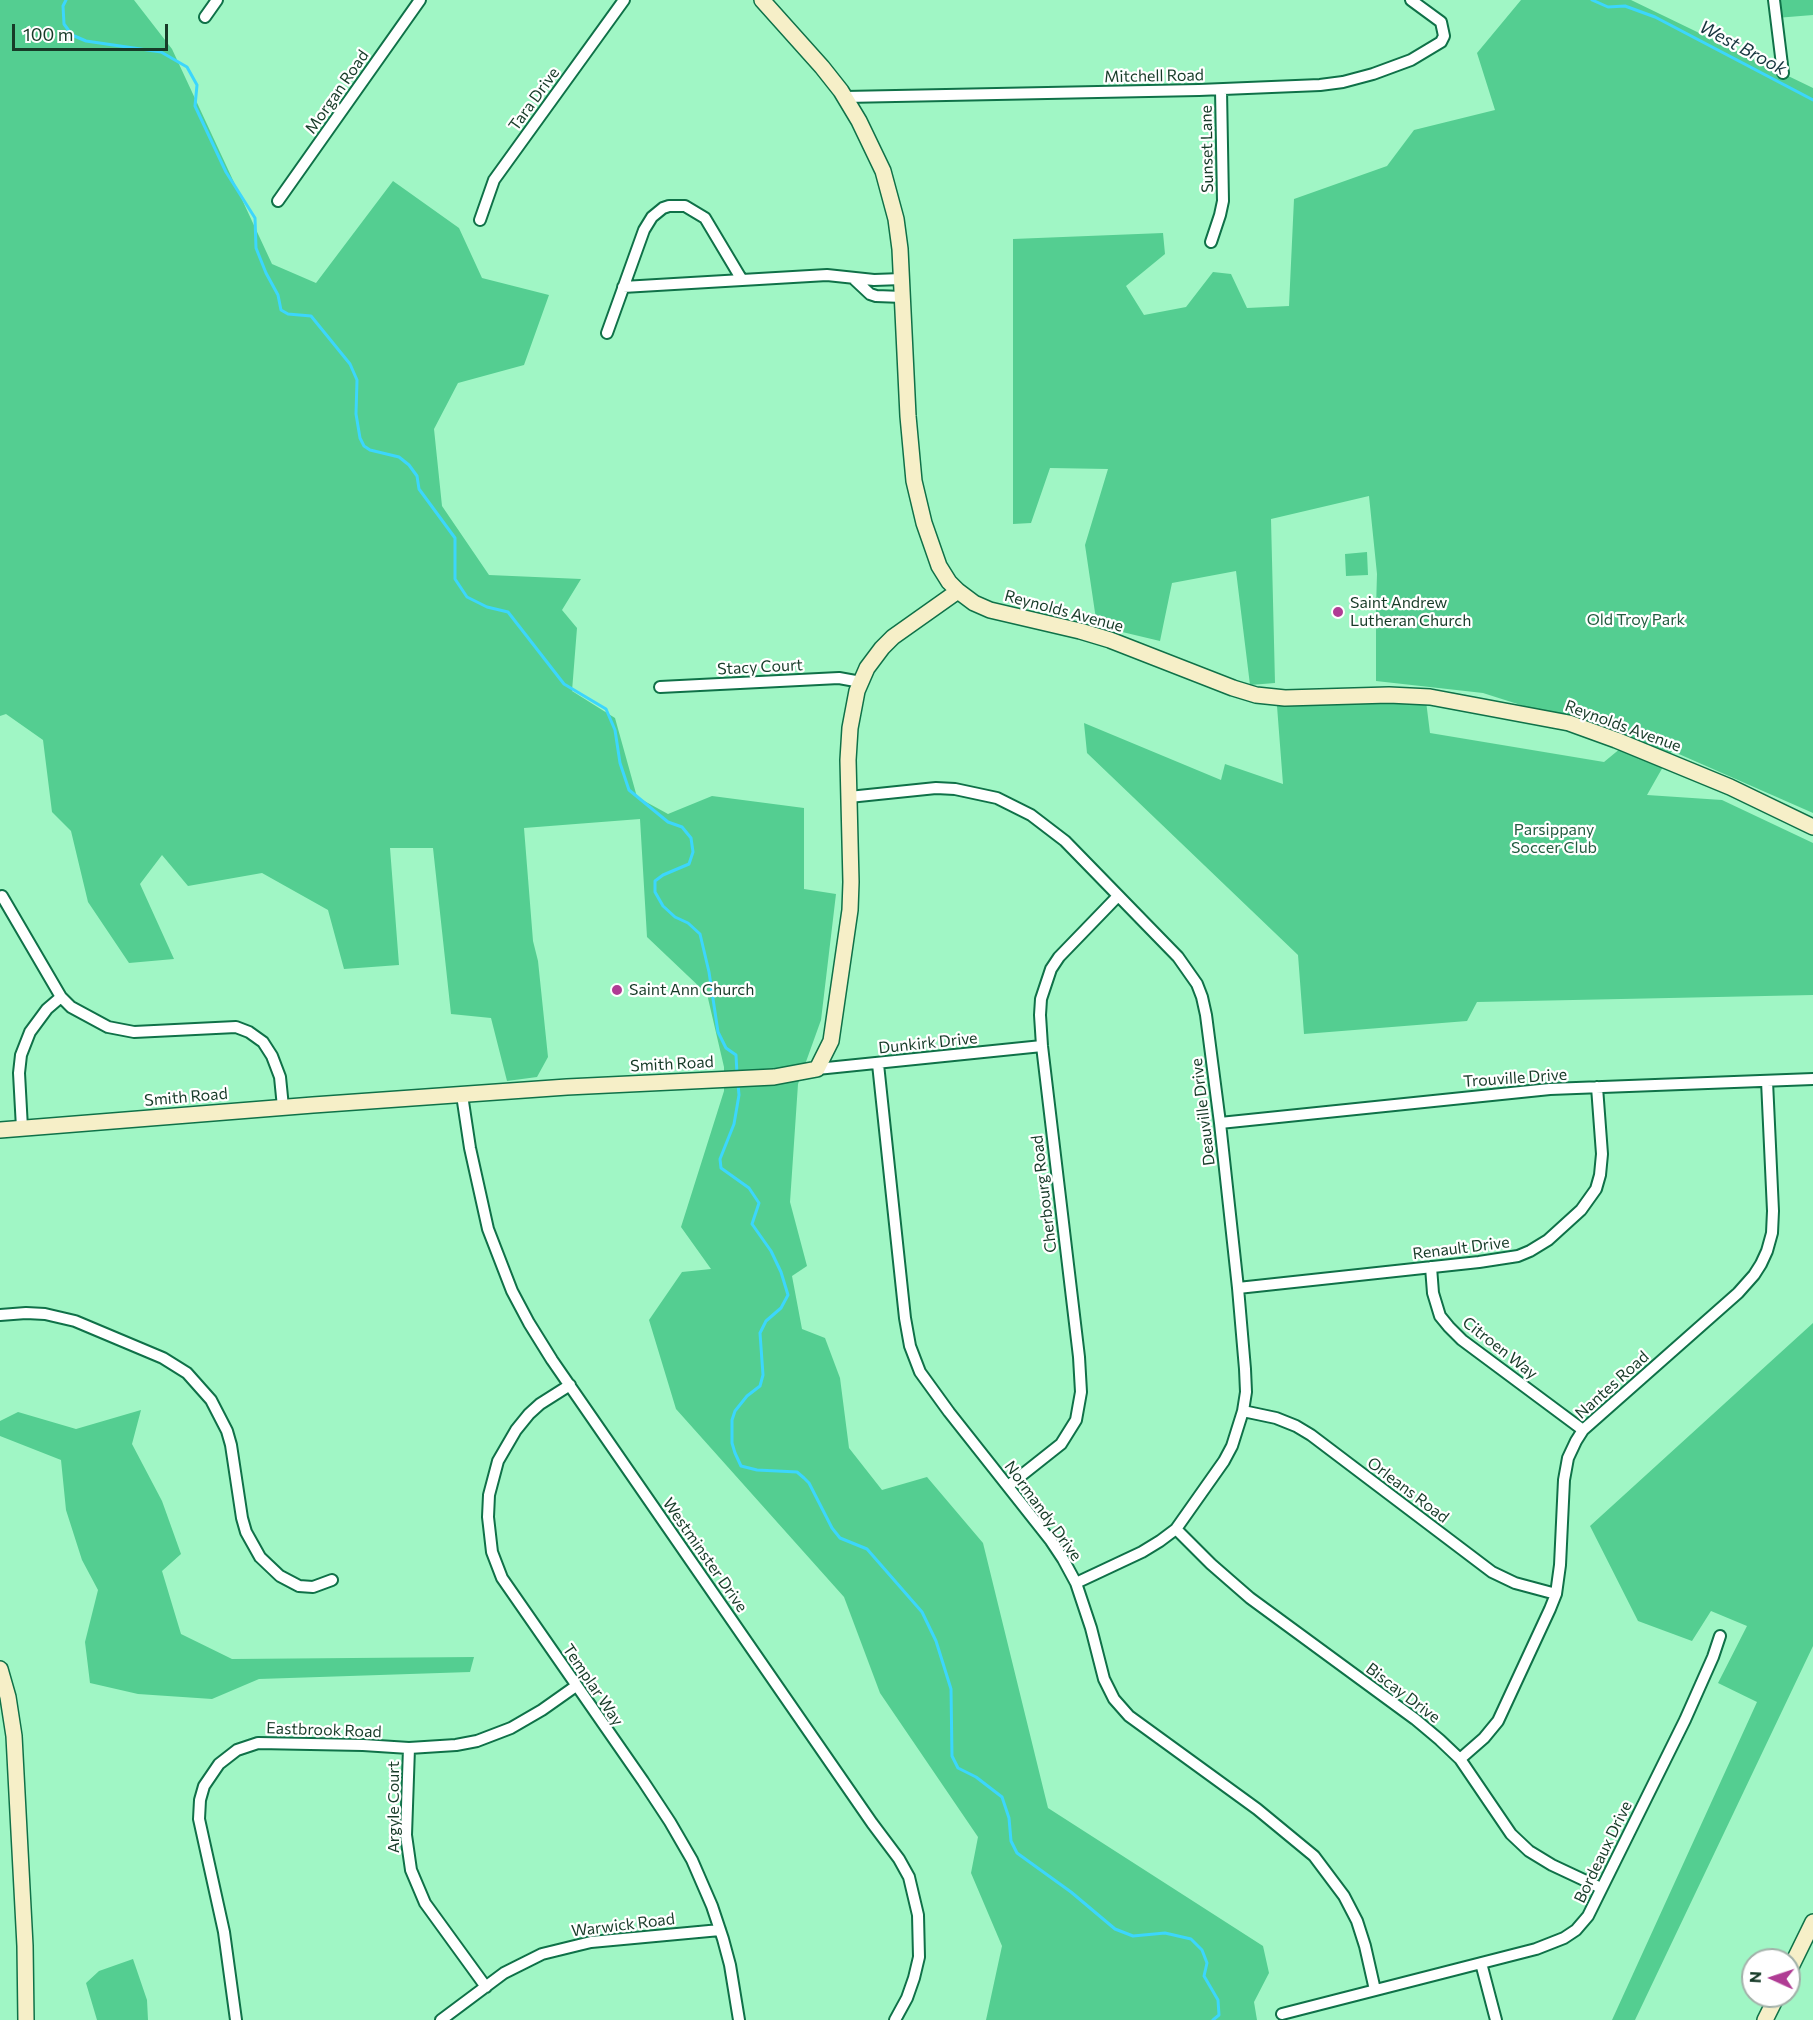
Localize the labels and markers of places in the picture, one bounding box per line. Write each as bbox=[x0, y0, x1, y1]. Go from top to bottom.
place label: Saint Andrew Lutheran Church bbox=[1350, 593, 1471, 631]
marker: Saint Andrew Lutheran Church bbox=[1331, 605, 1345, 619]
place label: Saint Ann Church bbox=[629, 980, 754, 1000]
marker: Saint Ann Church bbox=[610, 983, 624, 997]

